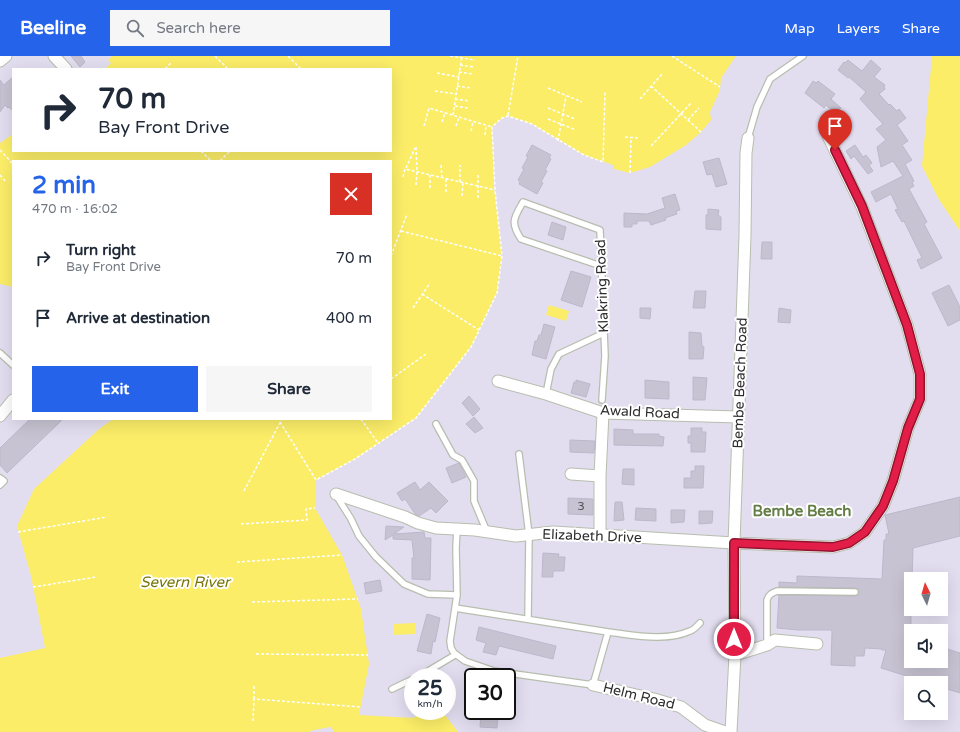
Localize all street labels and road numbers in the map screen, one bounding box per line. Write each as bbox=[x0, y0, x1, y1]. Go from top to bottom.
street label: Klakring Road bbox=[592, 239, 612, 333]
street label: Bembe Beach Road bbox=[729, 317, 751, 449]
street label: Awald Road bbox=[600, 401, 680, 423]
street label: Elizabeth Drive bbox=[542, 526, 642, 546]
street label: Helm Road bbox=[601, 679, 677, 713]

